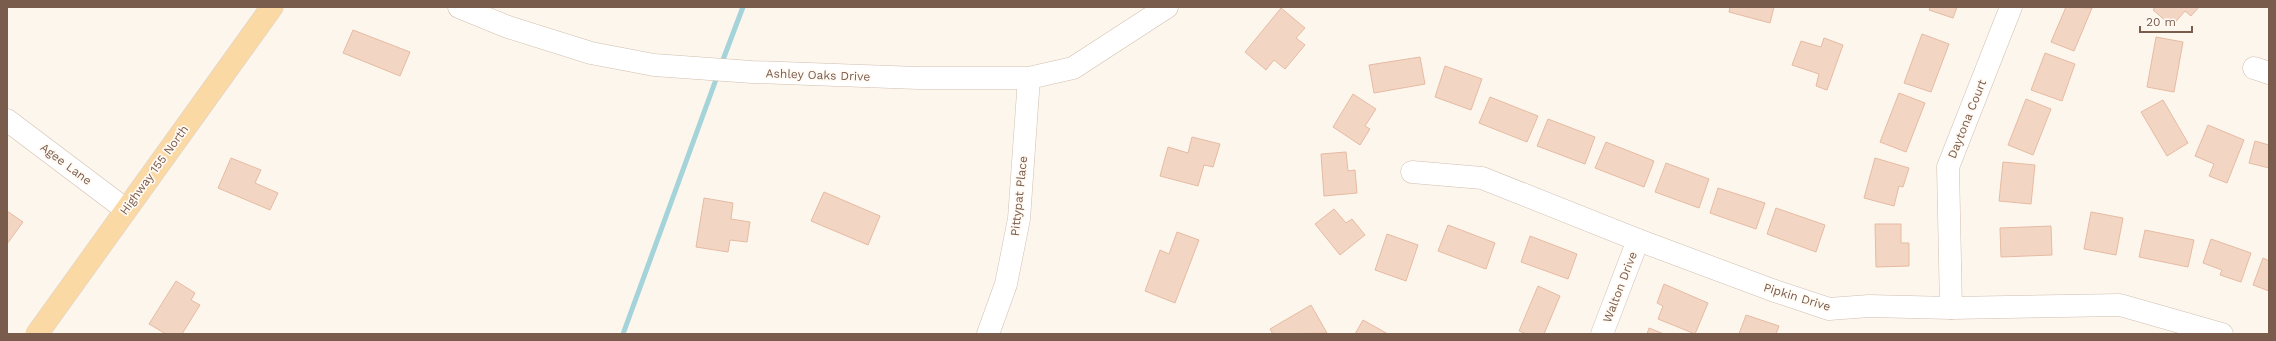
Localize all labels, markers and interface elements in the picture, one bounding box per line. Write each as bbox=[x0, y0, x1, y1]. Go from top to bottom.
scale bar bbox=[2140, 8, 2192, 34]
text: 20 m bbox=[2146, 15, 2176, 29]
street label: Ashley Oaks Drive bbox=[765, 66, 871, 84]
street label: Daytona Court bbox=[1945, 77, 1989, 161]
street label: Highway 155 North bbox=[117, 122, 191, 218]
street label: Agee Lane bbox=[38, 140, 94, 188]
street label: Pittypat Place bbox=[1008, 155, 1030, 237]
street label: Walton Drive bbox=[1600, 249, 1640, 324]
street label: Pipkin Drive bbox=[1762, 280, 1832, 314]

